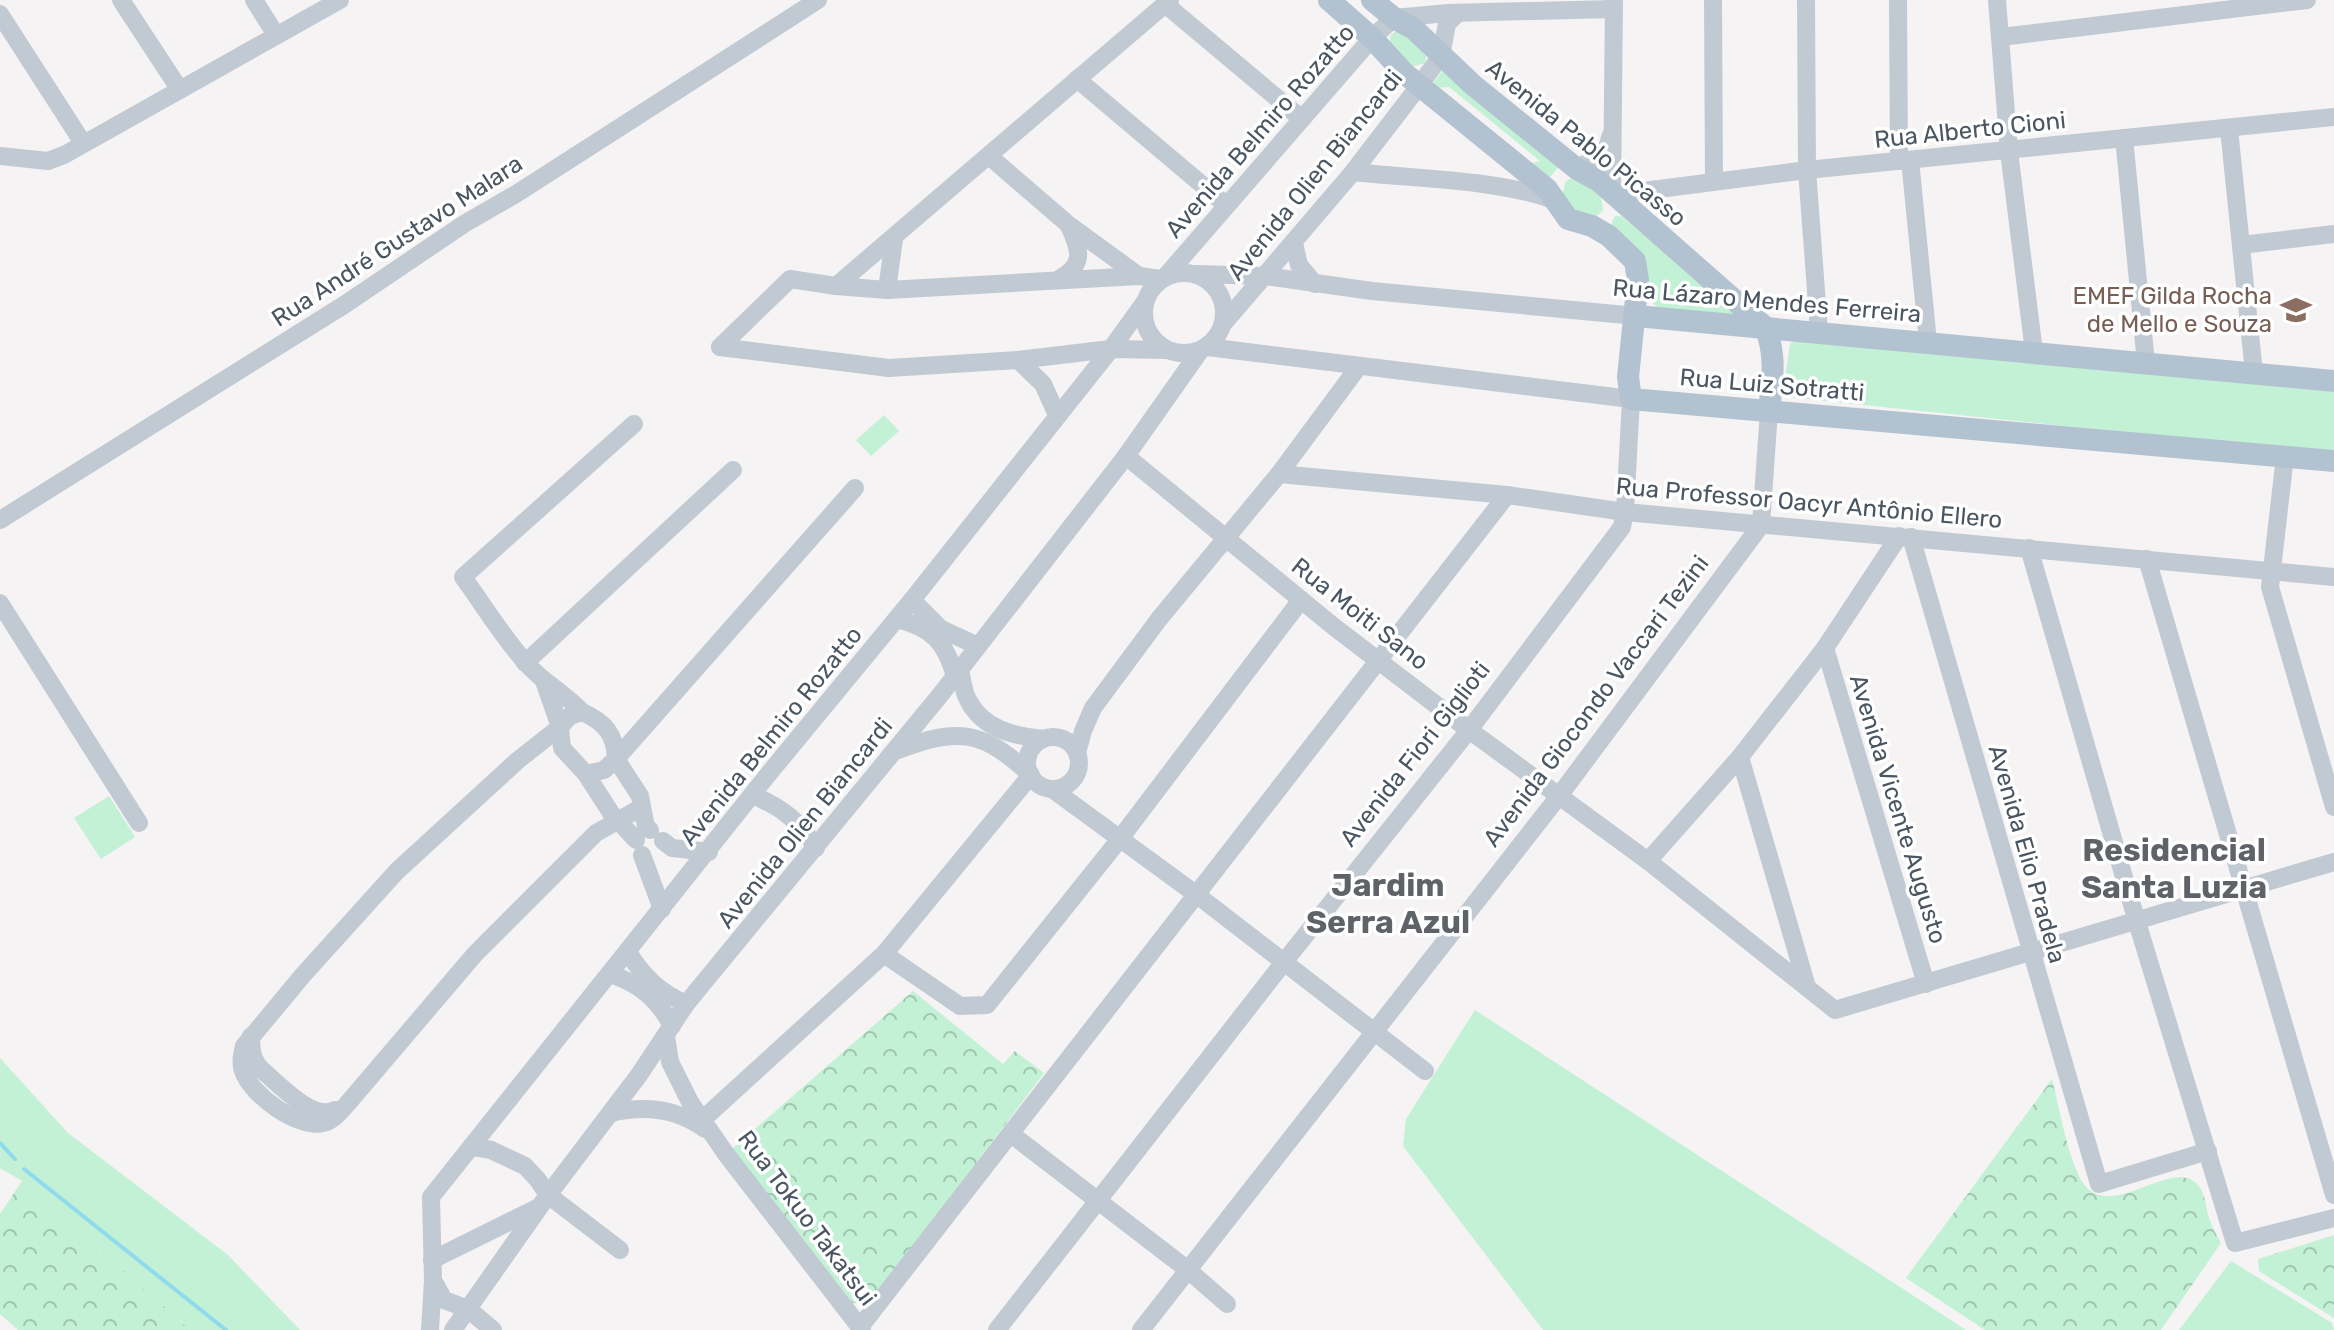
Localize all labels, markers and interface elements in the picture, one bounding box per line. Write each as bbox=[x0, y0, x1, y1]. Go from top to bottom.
street label: Avenida Belmiro Rozatto bbox=[1160, 19, 1360, 243]
street label: Avenida Pablo Picasso bbox=[1480, 54, 1692, 232]
street label: Avenida Olien Biancardi bbox=[1222, 64, 1408, 286]
street label: Rua Alberto Cioni bbox=[1873, 106, 2067, 154]
street label: Rua André Gustavo Malara bbox=[266, 149, 528, 333]
street label: Rua Lázaro Mendes Ferreira bbox=[1612, 274, 1922, 328]
place label: EMEF Gilda Rocha de Mello e Souza bbox=[2072, 282, 2272, 338]
school or university icon: EMEF Gilda Rocha de Mello e Souza bbox=[2279, 293, 2313, 327]
street label: Rua Luiz Sotratti bbox=[1678, 363, 1866, 407]
street label: Rua Professor Oacyr Antônio Ellero bbox=[1615, 472, 2003, 534]
street label: Avenida Giocondo Vaccari Tezini bbox=[1477, 550, 1715, 852]
street label: Rua Moiti Sano bbox=[1286, 552, 1434, 676]
street label: Avenida Belmiro Rozatto bbox=[674, 621, 868, 851]
street label: Avenida Fiori Giglioti bbox=[1334, 656, 1496, 852]
street label: Avenida Vicente Augusto bbox=[1844, 671, 1952, 947]
street label: Avenida Olien Biancardi bbox=[712, 712, 898, 934]
street label: Avenida Elio Pradela bbox=[1982, 742, 2072, 966]
district label: Residencial Santa Luzia bbox=[2081, 831, 2267, 906]
district label: Jardim Serra Azul bbox=[1306, 866, 1470, 941]
street label: Rua Tokuo Takatsui bbox=[732, 1125, 882, 1311]

